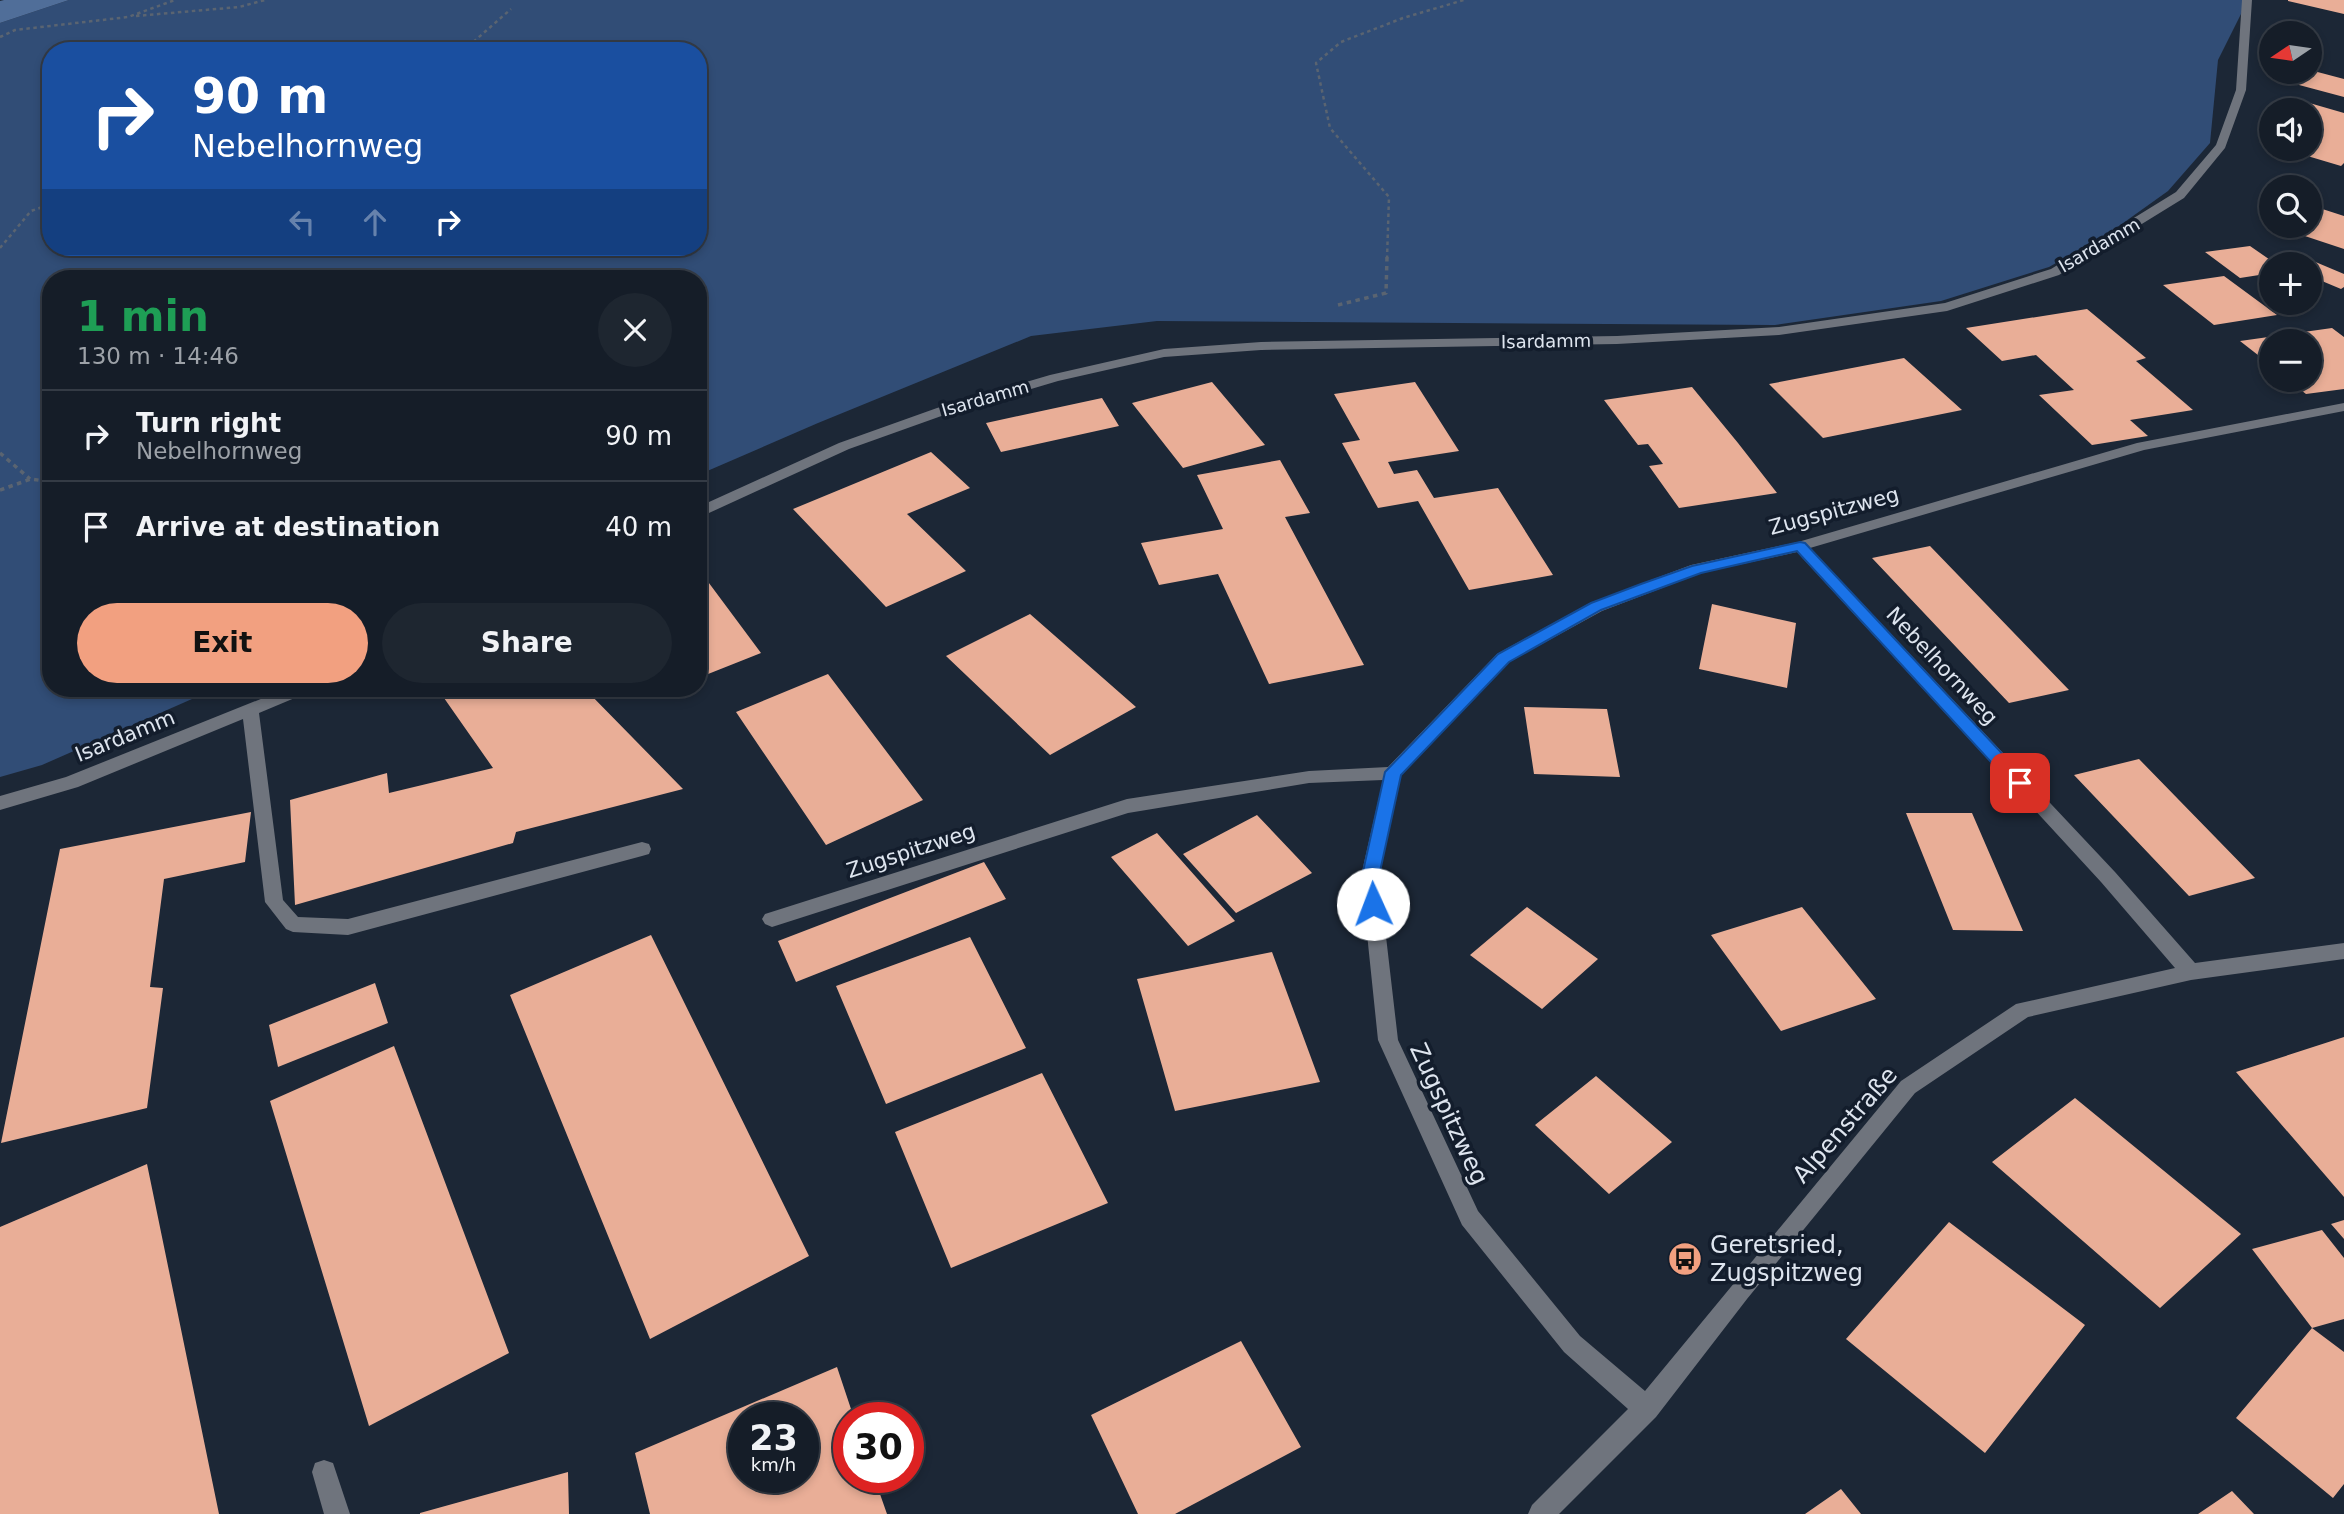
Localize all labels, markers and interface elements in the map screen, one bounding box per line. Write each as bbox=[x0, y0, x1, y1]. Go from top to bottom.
north arrow bbox=[2259, 21, 2322, 84]
map controls bbox=[2259, 21, 2322, 392]
text: 90 m bbox=[192, 68, 328, 125]
icon: right bbox=[77, 70, 168, 161]
button: sound bbox=[2259, 98, 2322, 161]
text: Nebelhornweg bbox=[192, 127, 423, 165]
button: search bbox=[2259, 175, 2322, 238]
icon: left bbox=[283, 203, 321, 241]
icon: ahead bbox=[356, 203, 394, 241]
icon: right bbox=[429, 203, 467, 241]
street label: Isardamm bbox=[2055, 213, 2143, 277]
button: + bbox=[2259, 252, 2322, 315]
text: 1 min bbox=[77, 292, 209, 341]
button: close bbox=[598, 293, 672, 367]
button: − bbox=[2259, 329, 2322, 392]
street label: Isardamm bbox=[1501, 330, 1591, 352]
text: 130 m · 14:46 bbox=[77, 343, 239, 369]
street label: Isardamm bbox=[939, 375, 1031, 421]
text: Turn right bbox=[136, 408, 281, 438]
icon: right bbox=[77, 417, 115, 455]
text: 90 m bbox=[605, 421, 672, 451]
text: Nebelhornweg bbox=[136, 438, 302, 464]
street label: Zugspitzweg bbox=[1766, 482, 1902, 540]
icon: arrive bbox=[77, 508, 115, 546]
text: Arrive at destination bbox=[136, 512, 440, 542]
text: 40 m bbox=[605, 512, 672, 542]
street label: Nebelhornweg bbox=[1881, 602, 2003, 730]
button: Exit bbox=[77, 603, 368, 683]
button: Share bbox=[382, 603, 672, 683]
street label: Isardamm bbox=[72, 705, 178, 767]
pin bbox=[1990, 753, 2050, 813]
icon: arrive bbox=[2001, 764, 2039, 802]
street label: Zugspitzweg bbox=[844, 819, 978, 883]
position arrow bbox=[1336, 867, 1410, 941]
street label: Zugspitzweg bbox=[1404, 1039, 1494, 1189]
street label: Alpenstraße bbox=[1787, 1061, 1903, 1189]
place label: Geretsried, Zugspitzweg bbox=[1710, 1231, 1863, 1287]
bus stop icon: Geretsried, Zugspitzweg bbox=[1666, 1240, 1704, 1278]
speed limit sign: 30 bbox=[833, 1402, 924, 1493]
text: 23 bbox=[749, 1418, 798, 1458]
text: km/h bbox=[751, 1454, 796, 1475]

